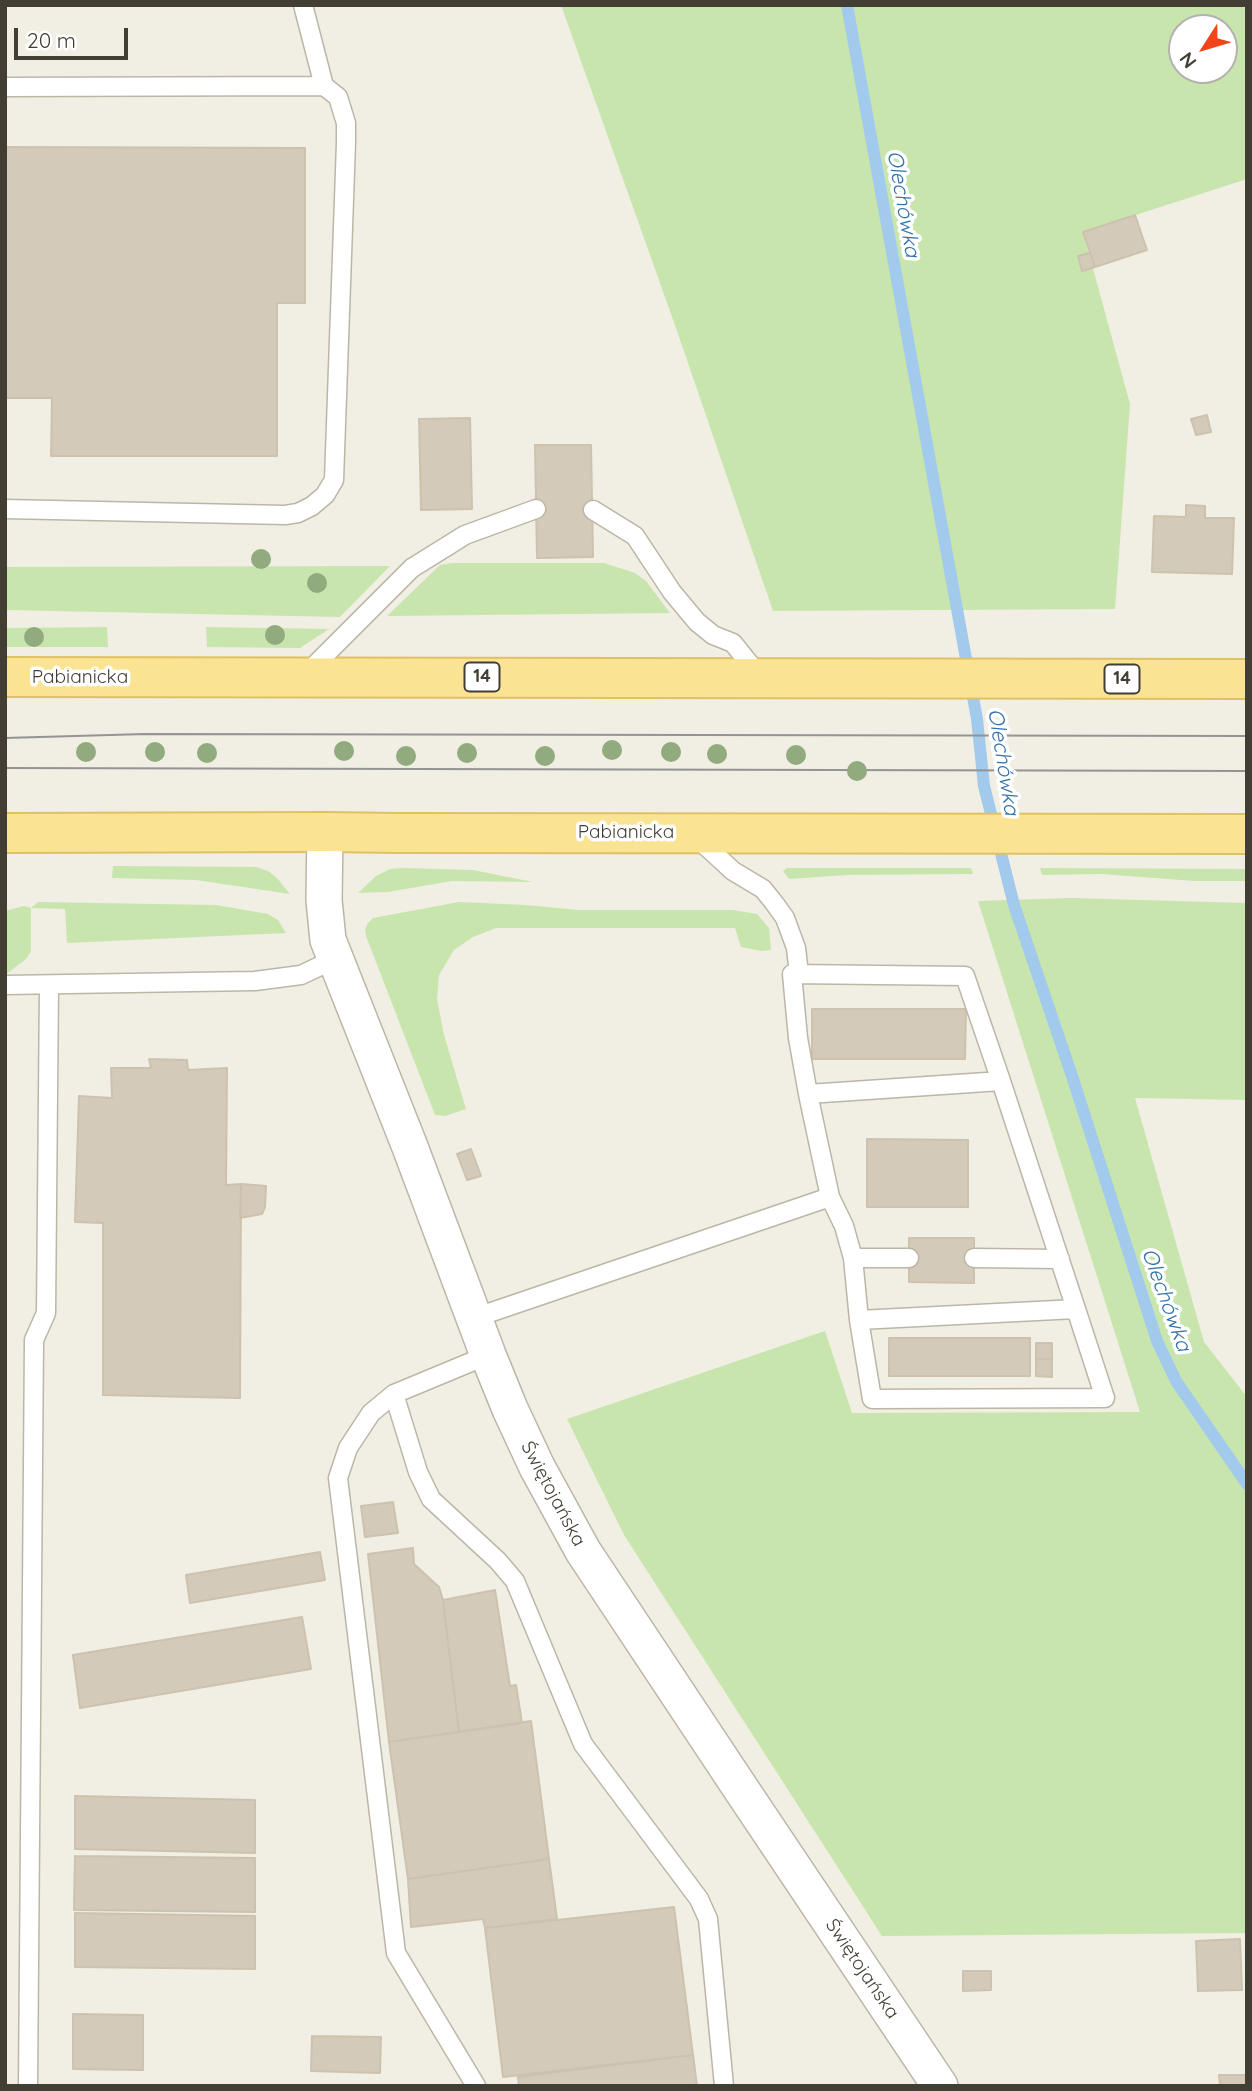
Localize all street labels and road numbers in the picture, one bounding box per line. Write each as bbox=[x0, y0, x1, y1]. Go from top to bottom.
road number: 14 bbox=[464, 662, 500, 692]
road number: 14 bbox=[1104, 664, 1140, 694]
street label: Pabianicka bbox=[32, 666, 128, 688]
street label: Pabianicka bbox=[578, 821, 674, 843]
street label: Świętojańska bbox=[516, 1438, 590, 1550]
street label: Świętojańska bbox=[820, 1915, 904, 2023]

